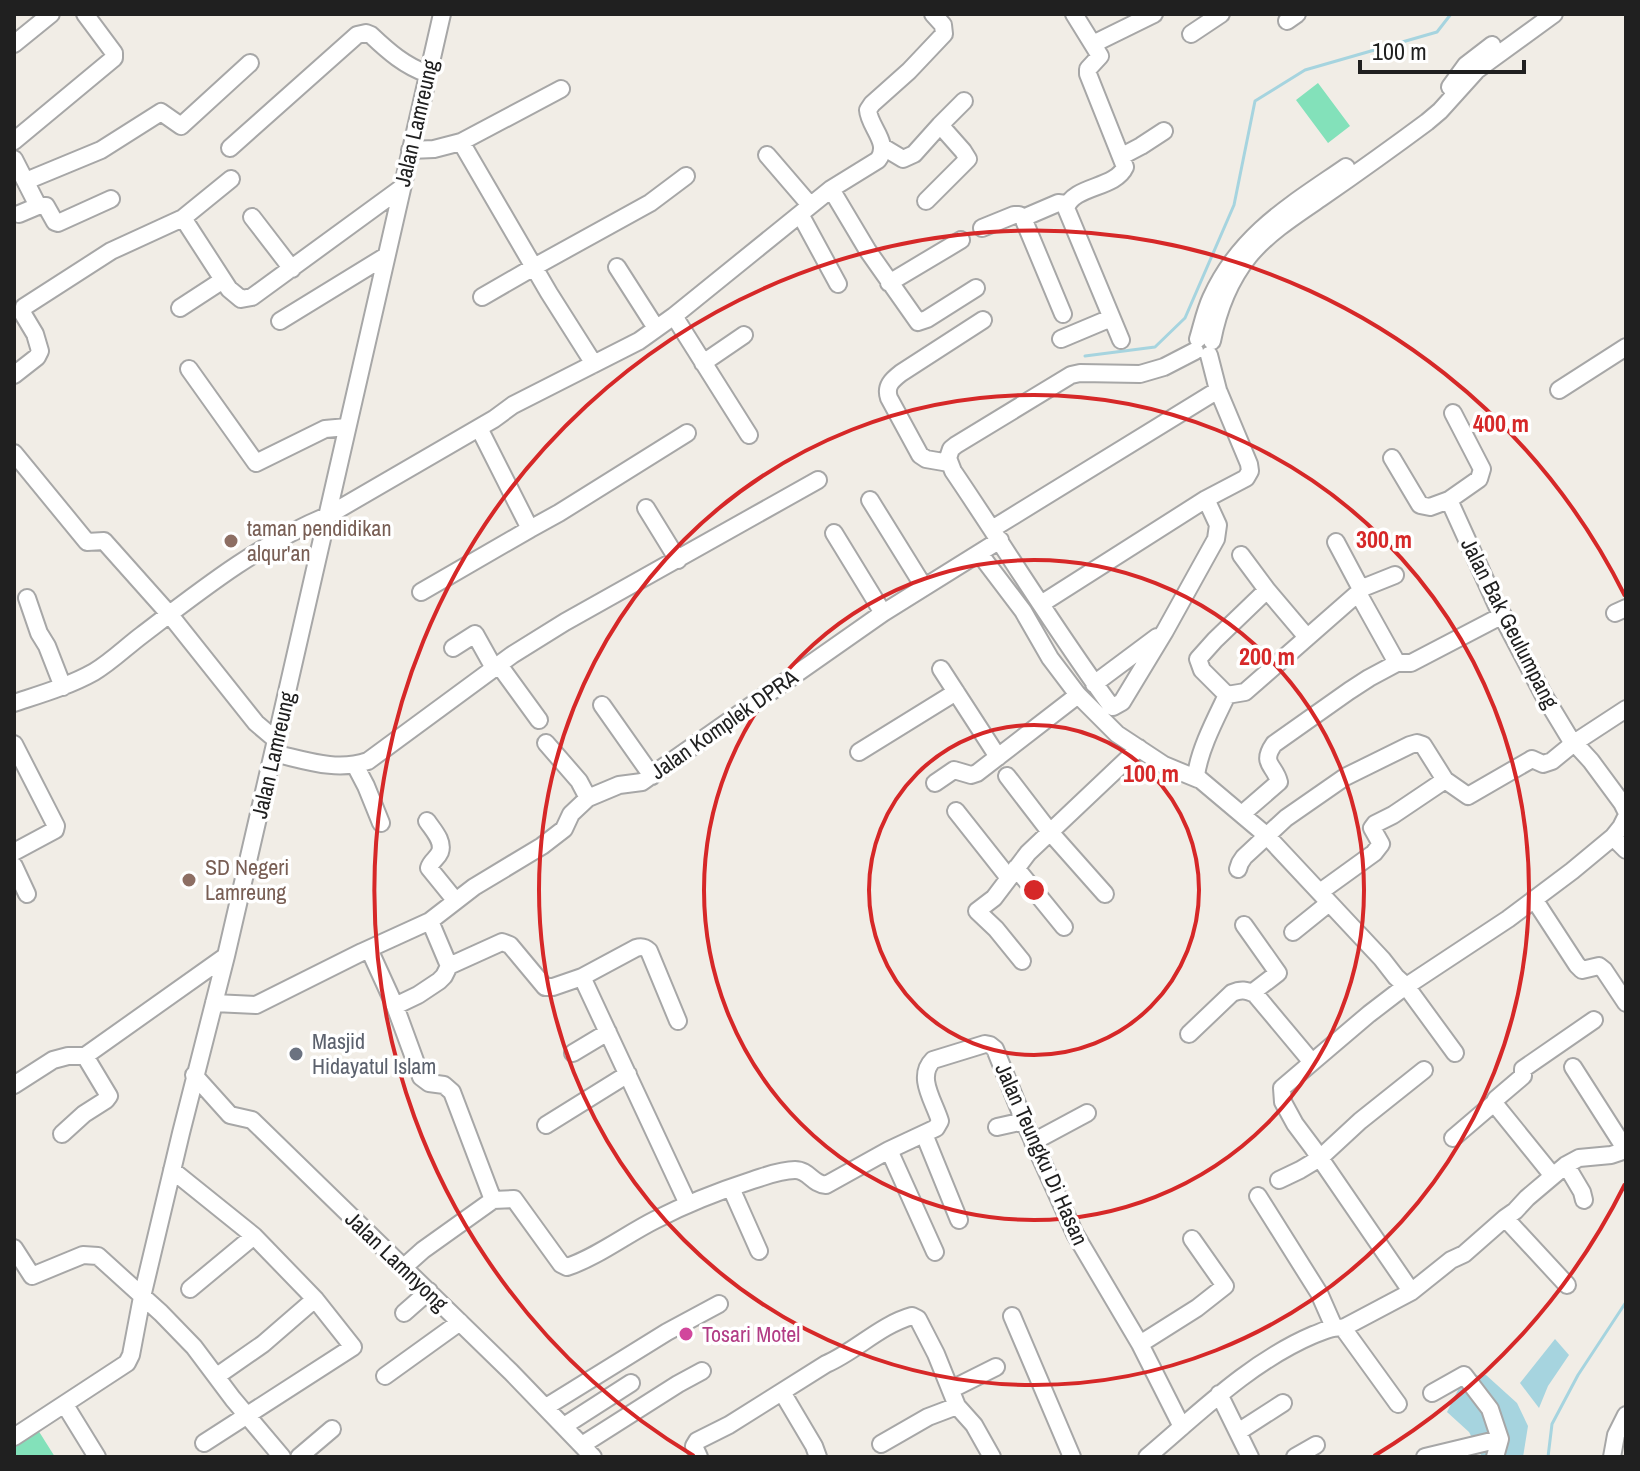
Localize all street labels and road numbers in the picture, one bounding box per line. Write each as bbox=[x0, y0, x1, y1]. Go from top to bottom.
street label: Jalan Lamreung bbox=[387, 57, 445, 189]
street label: Jalan Bak Geulumpang bbox=[1454, 533, 1566, 713]
street label: Jalan Komplek DPRA bbox=[644, 661, 804, 786]
street label: Jalan Lamreung bbox=[244, 689, 302, 821]
street label: Jalan Teungku Di Hasan bbox=[988, 1058, 1096, 1250]
street label: Jalan Lamnyong bbox=[339, 1204, 455, 1318]

